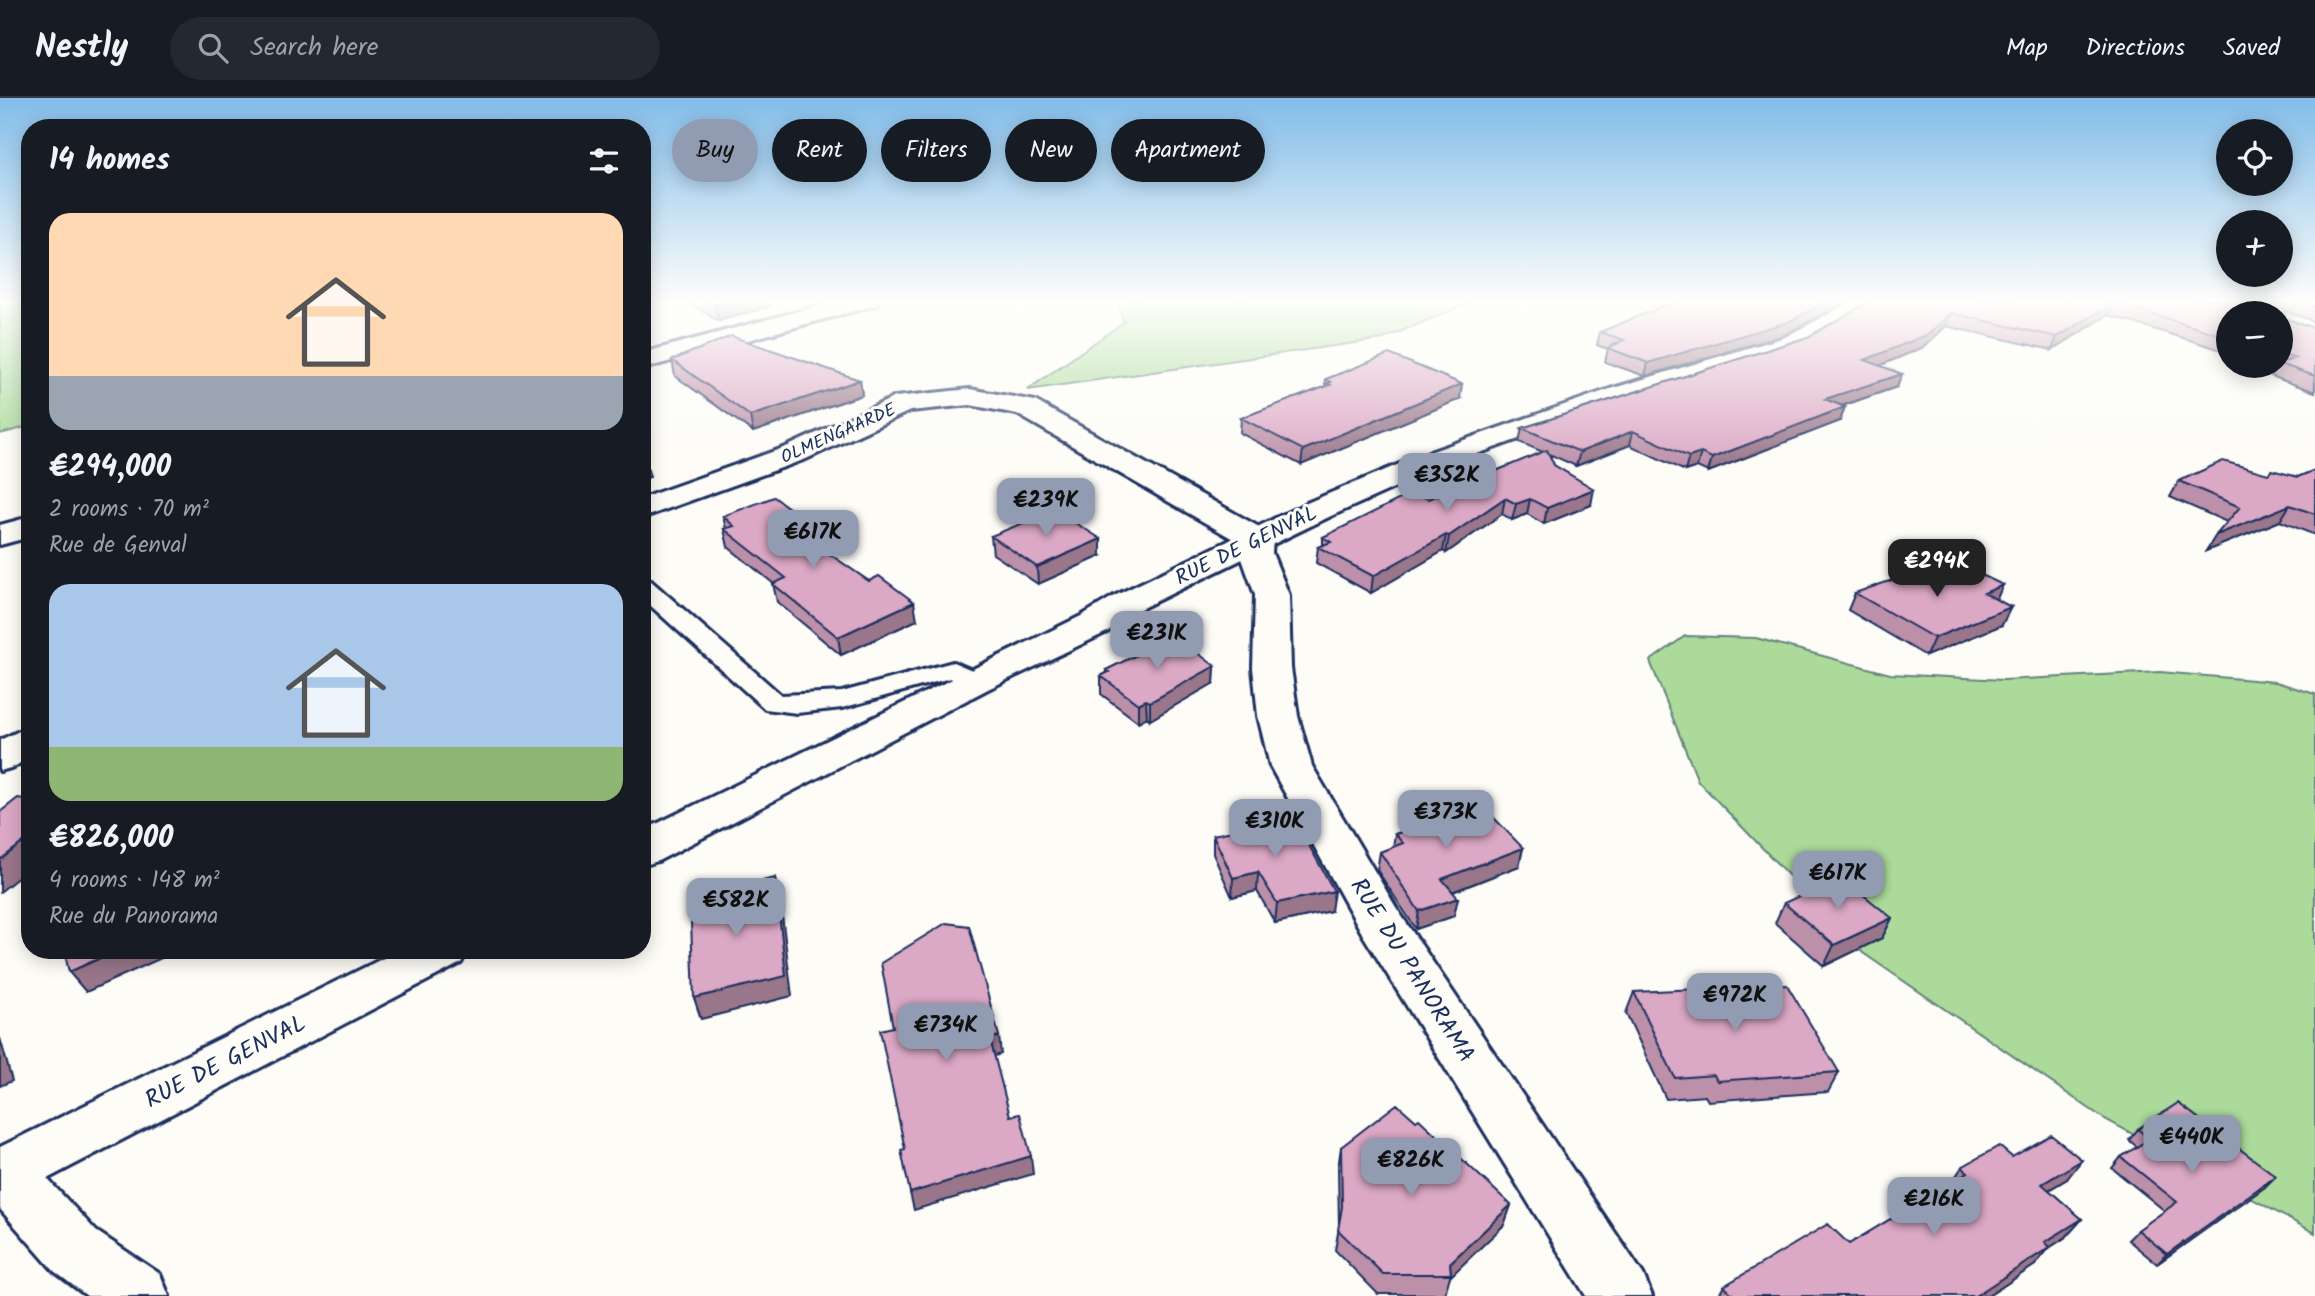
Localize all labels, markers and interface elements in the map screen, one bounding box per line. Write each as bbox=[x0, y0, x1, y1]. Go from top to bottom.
search box bbox=[170, 17, 660, 80]
text: Nestly bbox=[35, 22, 128, 75]
text: Search here bbox=[250, 27, 378, 69]
icon: search bbox=[194, 29, 232, 67]
text: Map bbox=[2006, 29, 2048, 68]
text: Directions bbox=[2086, 29, 2185, 68]
text: Saved bbox=[2223, 29, 2280, 68]
chip: Buy bbox=[672, 119, 758, 182]
chip: Rent bbox=[772, 119, 867, 182]
chip: Filters bbox=[881, 119, 991, 182]
chip: New bbox=[1005, 119, 1097, 182]
chip: Apartment bbox=[1111, 119, 1265, 182]
map controls bbox=[2216, 119, 2293, 378]
button: locate bbox=[2216, 119, 2293, 196]
text: 14 homes bbox=[49, 137, 170, 185]
icon: filters bbox=[585, 142, 623, 180]
button: + bbox=[2216, 210, 2293, 287]
icon: home bbox=[273, 259, 399, 385]
button: − bbox=[2216, 301, 2293, 378]
street label: OLMENGAARDE bbox=[776, 396, 901, 473]
text: €294,000 bbox=[49, 444, 171, 492]
pin: €352K bbox=[1398, 454, 1496, 513]
text: €352K bbox=[1414, 458, 1480, 494]
pin: €239K bbox=[997, 478, 1095, 538]
text: €239K bbox=[1013, 483, 1079, 519]
text: 2 rooms · 70 m² bbox=[49, 492, 209, 528]
street label: RUE DE GENVAL bbox=[1170, 498, 1323, 595]
pin: €617K bbox=[764, 510, 862, 570]
text: €617K bbox=[784, 515, 842, 551]
text: Rue de Genval bbox=[49, 528, 187, 564]
pin: €294K bbox=[1888, 540, 1986, 599]
text: €294K bbox=[1904, 544, 1970, 580]
pin: €231K bbox=[1108, 612, 1206, 671]
text: €231K bbox=[1126, 616, 1188, 652]
icon: home bbox=[273, 630, 399, 756]
pin: €373K bbox=[1397, 790, 1495, 850]
text: €373K bbox=[1414, 795, 1478, 831]
pin: €310K bbox=[1226, 800, 1324, 859]
text: €310K bbox=[1245, 804, 1305, 840]
text: €826,000 bbox=[49, 815, 174, 863]
pin: €617K bbox=[1789, 852, 1887, 911]
text: €617K bbox=[1809, 856, 1867, 892]
text: 4 rooms · 148 m² bbox=[49, 863, 220, 899]
street label: RUE DU PANORAMA bbox=[1339, 870, 1484, 1071]
pin: €582K bbox=[687, 878, 785, 938]
text: €582K bbox=[702, 883, 770, 919]
text: Rue du Panorama bbox=[49, 899, 218, 935]
pin: €972K bbox=[1686, 974, 1784, 1033]
text: €972K bbox=[1703, 978, 1767, 1014]
pin: €734K bbox=[897, 1004, 995, 1063]
street label: RUE DE GENVAL bbox=[138, 1005, 313, 1120]
text: €734K bbox=[914, 1008, 978, 1044]
pin: €440K bbox=[2143, 1116, 2241, 1175]
text: €440K bbox=[2159, 1120, 2225, 1156]
pin: €826K bbox=[1362, 1138, 1460, 1198]
text: €826K bbox=[1377, 1143, 1445, 1179]
pin: €216K bbox=[1885, 1178, 1983, 1237]
text: €216K bbox=[1903, 1182, 1965, 1218]

